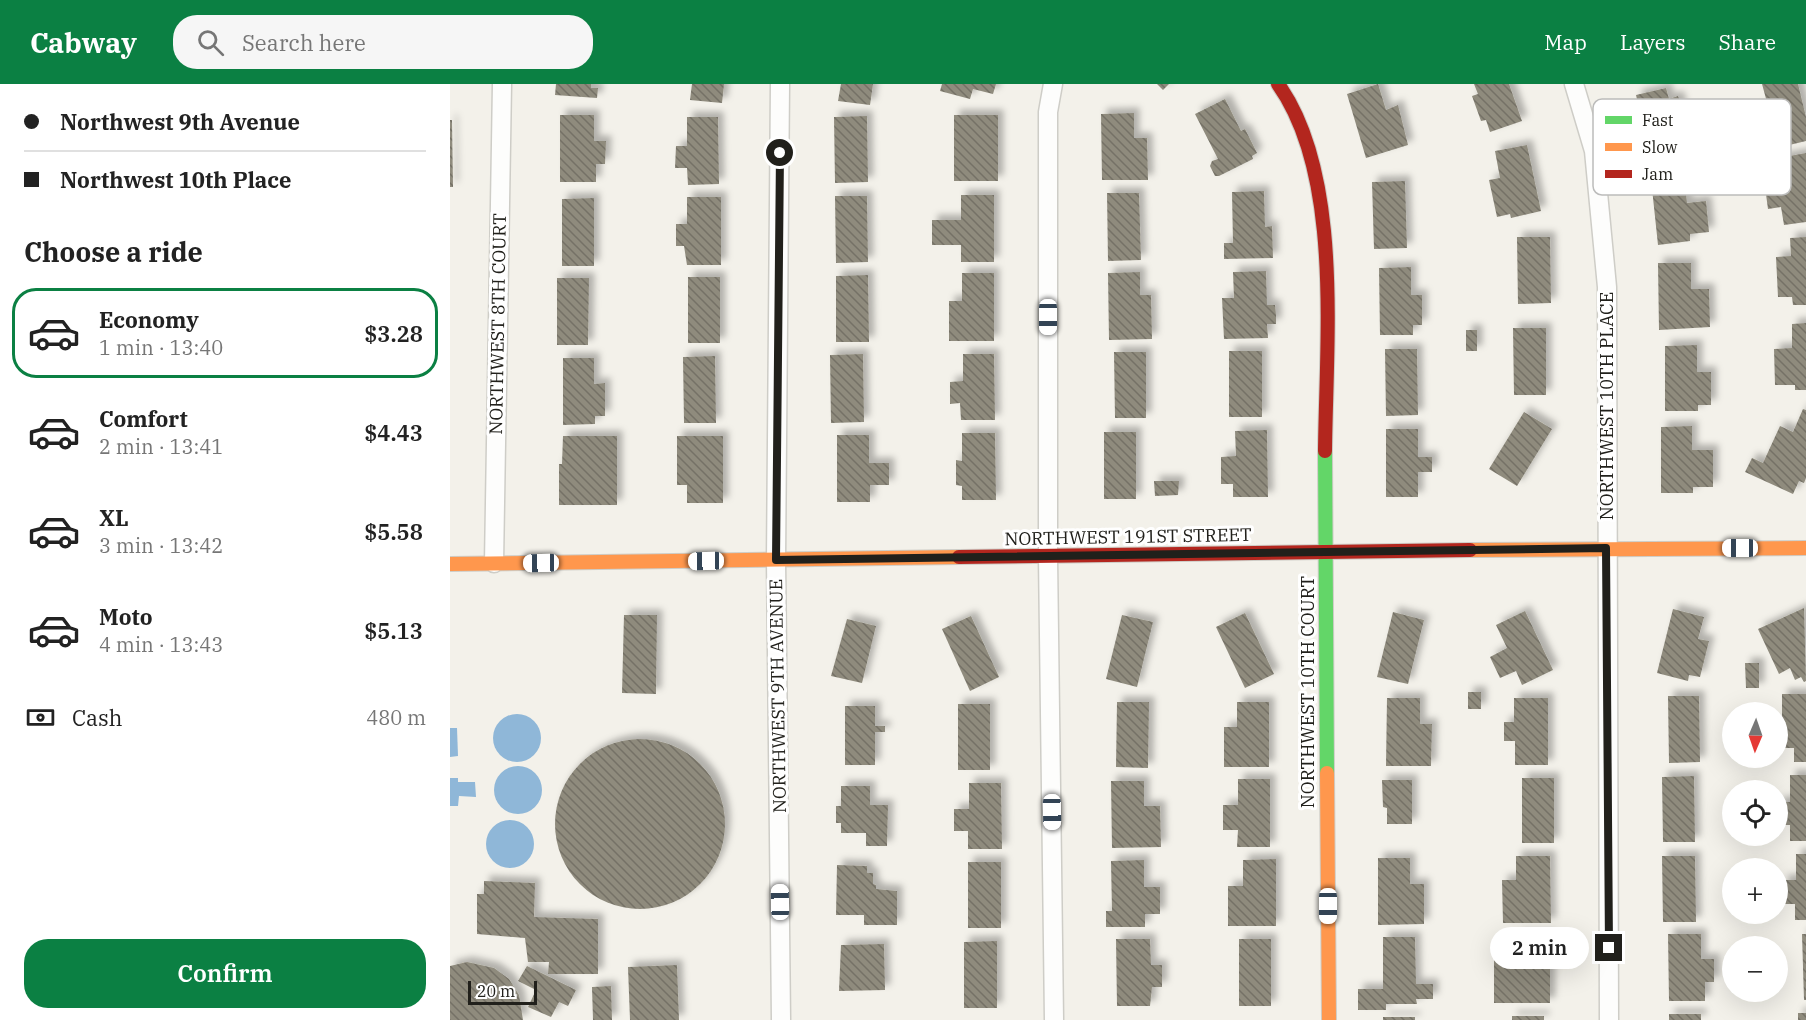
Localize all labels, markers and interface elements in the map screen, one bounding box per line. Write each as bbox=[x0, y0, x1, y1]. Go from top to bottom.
search box bbox=[173, 15, 593, 69]
text: Cabway bbox=[30, 24, 137, 61]
icon: search bbox=[194, 26, 227, 59]
text: Search here bbox=[242, 28, 366, 57]
text: Map bbox=[1544, 28, 1587, 56]
text: Layers bbox=[1620, 28, 1686, 56]
text: Share bbox=[1719, 28, 1776, 56]
legend bbox=[1593, 99, 1791, 195]
text: Northwest 9th Avenue bbox=[60, 107, 300, 136]
text: Fast bbox=[1642, 110, 1674, 130]
text: Slow bbox=[1642, 137, 1678, 157]
route start bbox=[766, 139, 793, 166]
text: Jam bbox=[1642, 164, 1673, 184]
text: Northwest 10th Place bbox=[60, 165, 292, 194]
street label: NORTHWEST 8TH COURT bbox=[484, 213, 511, 435]
text: Choose a ride bbox=[24, 234, 203, 269]
street label: NORTHWEST 10TH PLACE bbox=[1595, 292, 1618, 520]
car bbox=[1039, 299, 1057, 335]
text: Economy bbox=[99, 305, 199, 334]
icon: car bbox=[27, 306, 81, 360]
text: $3.28 bbox=[364, 319, 423, 348]
text: 1 min · 13:40 bbox=[99, 334, 223, 361]
text: Comfort bbox=[99, 404, 188, 433]
icon: car bbox=[27, 405, 81, 459]
text: $4.43 bbox=[364, 418, 423, 447]
text: 2 min · 13:41 bbox=[99, 433, 223, 460]
text: XL bbox=[99, 503, 129, 532]
icon: car bbox=[27, 504, 81, 558]
text: $5.58 bbox=[364, 517, 423, 546]
street label: NORTHWEST 191ST STREET bbox=[1004, 523, 1252, 550]
text: 3 min · 13:42 bbox=[99, 532, 223, 559]
car bbox=[1722, 539, 1758, 557]
car bbox=[688, 552, 724, 570]
car bbox=[523, 554, 559, 572]
street label: NORTHWEST 10TH COURT bbox=[1296, 576, 1319, 808]
street label: NORTHWEST 9TH AVENUE bbox=[764, 579, 791, 813]
text: Moto bbox=[99, 602, 153, 631]
icon: car bbox=[27, 603, 81, 657]
text: $5.13 bbox=[364, 616, 423, 645]
text: 4 min · 13:43 bbox=[99, 631, 223, 658]
icon: cash bbox=[24, 701, 57, 734]
north arrow bbox=[1722, 702, 1788, 768]
map controls bbox=[1722, 702, 1788, 1002]
text: Cash bbox=[72, 703, 123, 732]
text: 480 m bbox=[366, 704, 426, 731]
button: locate bbox=[1722, 780, 1788, 846]
car bbox=[1043, 794, 1061, 830]
button: + bbox=[1722, 858, 1788, 924]
car bbox=[771, 884, 789, 920]
car bbox=[1319, 888, 1337, 924]
callout: 2 min bbox=[1489, 927, 1588, 969]
text: 2 min bbox=[1512, 934, 1567, 961]
route end bbox=[1595, 934, 1622, 961]
button: − bbox=[1722, 936, 1788, 1002]
button: Confirm bbox=[24, 939, 426, 1008]
scale bar bbox=[468, 978, 537, 1006]
text: 20 m bbox=[477, 981, 515, 1001]

